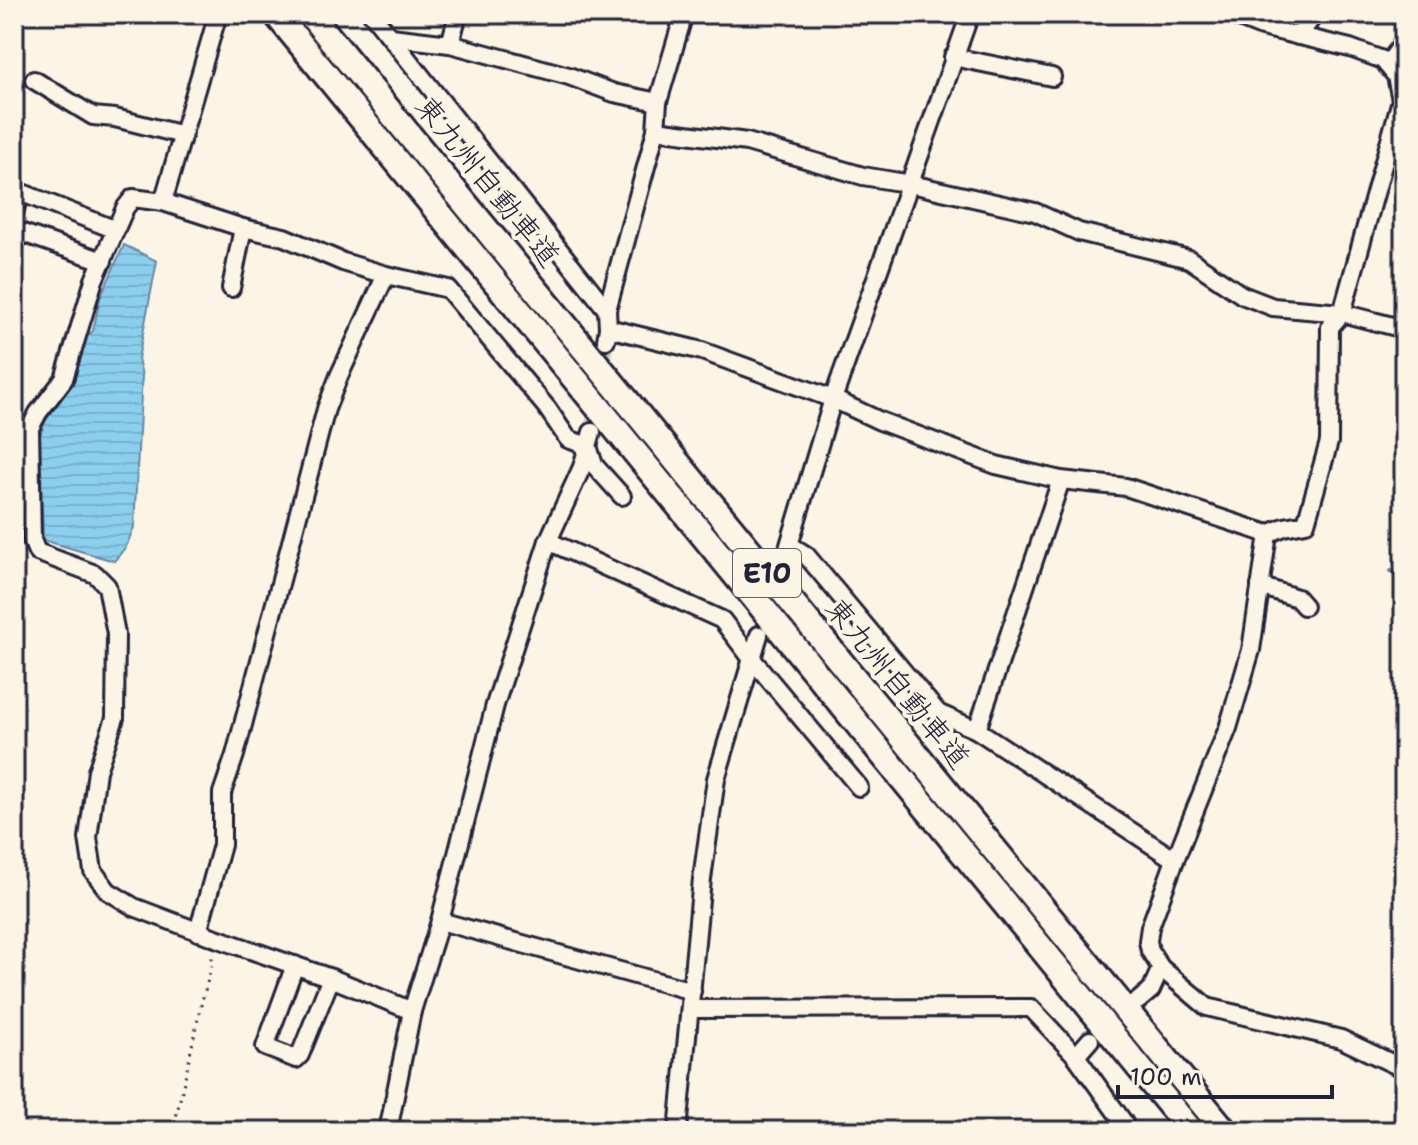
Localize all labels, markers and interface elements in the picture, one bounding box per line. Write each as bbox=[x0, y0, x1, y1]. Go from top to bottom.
street label: 東九州自動車道 bbox=[406, 86, 570, 276]
road number: E10 bbox=[733, 549, 801, 597]
street label: 東九州自動車道 bbox=[816, 588, 980, 778]
scale bar bbox=[1118, 1049, 1332, 1099]
text: 100 m bbox=[1130, 1061, 1202, 1093]

